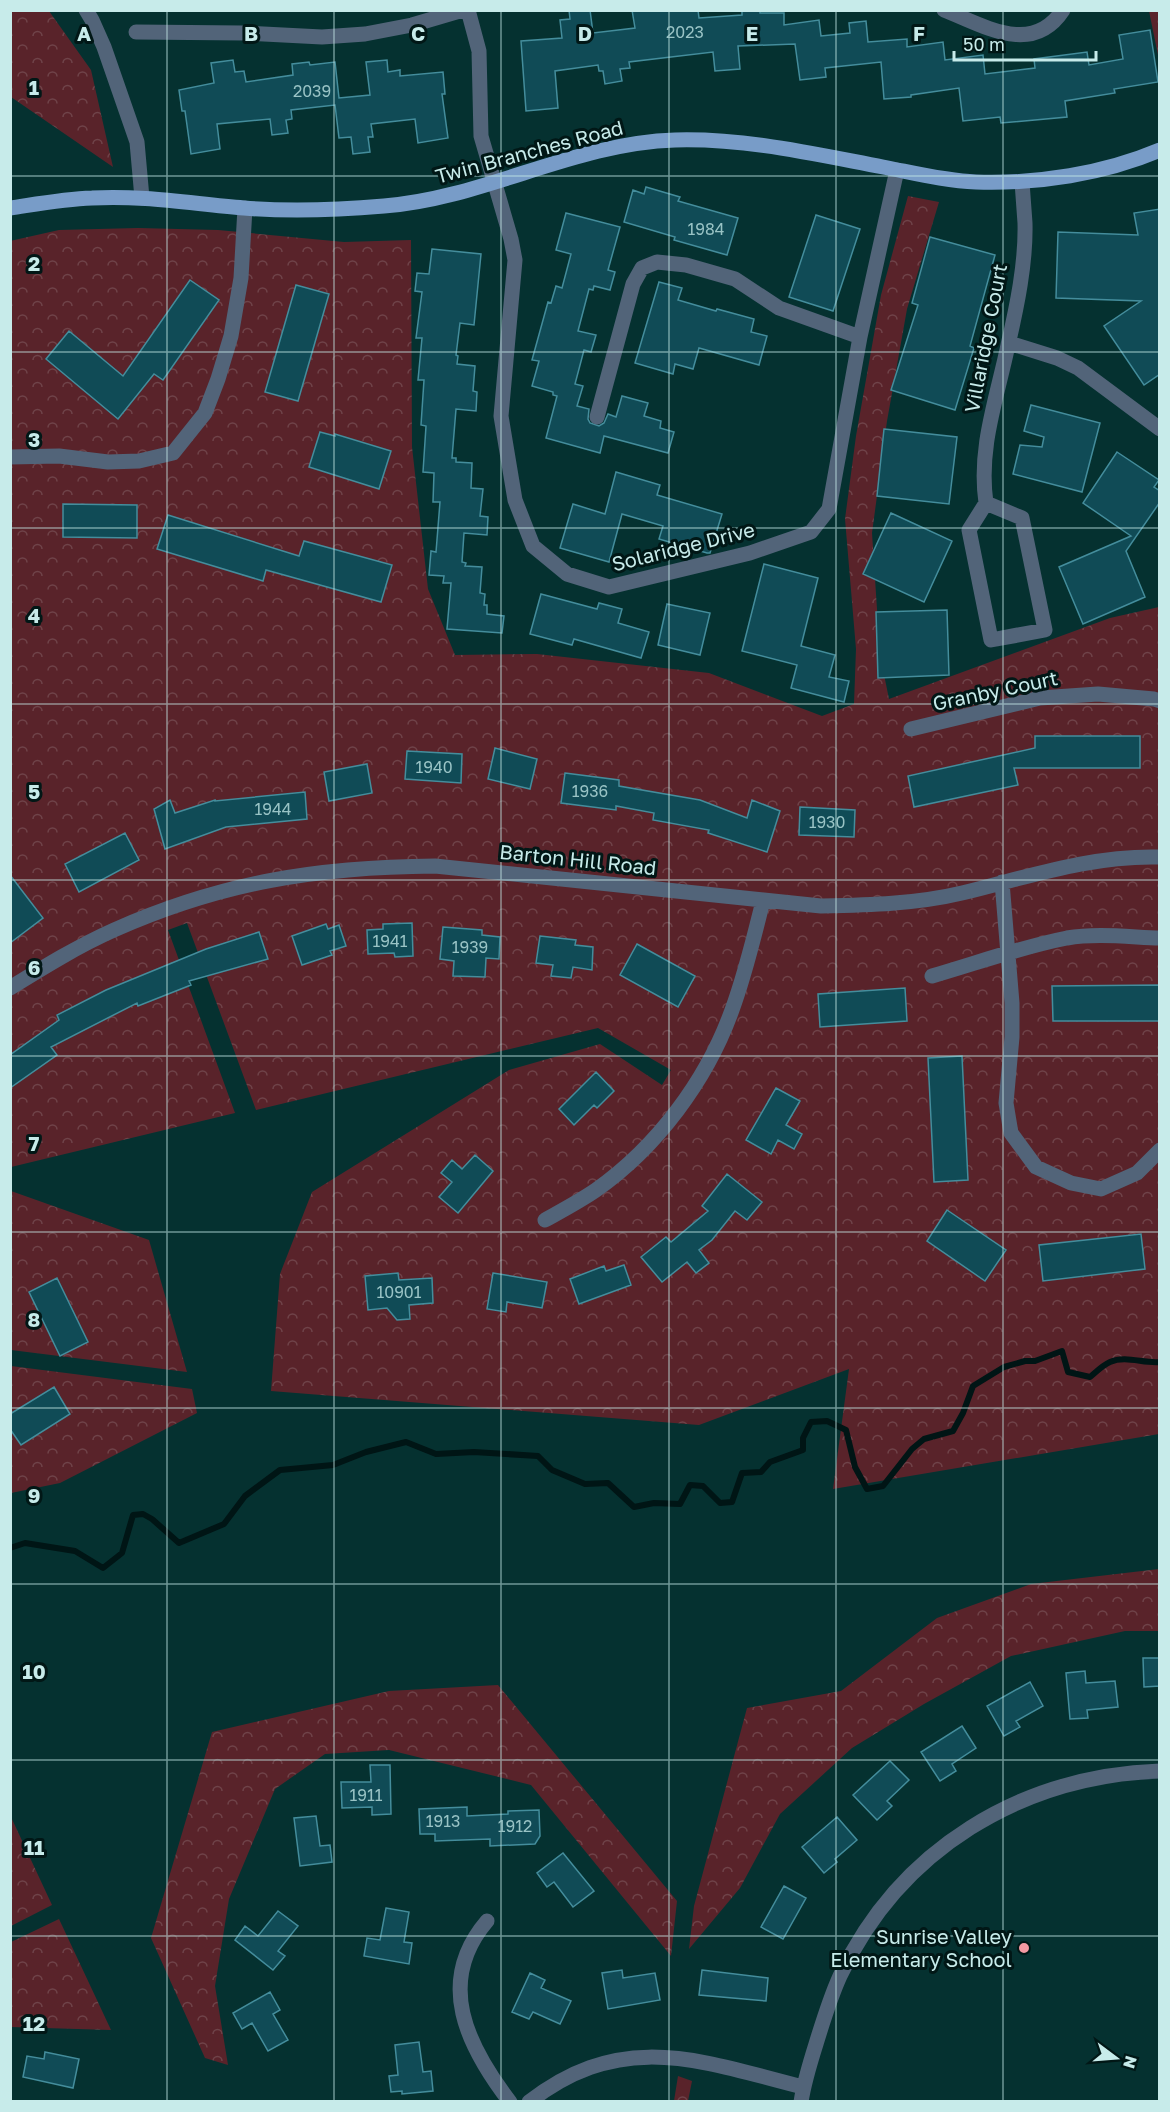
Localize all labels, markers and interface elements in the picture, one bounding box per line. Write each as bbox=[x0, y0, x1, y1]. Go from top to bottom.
text: A bbox=[77, 21, 91, 45]
text: B bbox=[244, 21, 258, 45]
text: C bbox=[411, 21, 425, 45]
text: D bbox=[578, 21, 592, 45]
text: E bbox=[746, 21, 758, 45]
text: F bbox=[913, 21, 925, 45]
house number: 2023 bbox=[666, 22, 704, 42]
scale bar bbox=[954, 24, 1096, 62]
text: 50 m bbox=[963, 33, 1005, 55]
text: 1 bbox=[29, 75, 39, 99]
house number: 2039 bbox=[293, 81, 331, 101]
street label: Twin Branches Road bbox=[432, 114, 626, 188]
house number: 1984 bbox=[688, 219, 724, 239]
text: 2 bbox=[28, 251, 40, 275]
street label: Villaridge Court bbox=[959, 262, 1011, 414]
text: 3 bbox=[28, 427, 40, 451]
street label: Solaridge Drive bbox=[609, 517, 757, 575]
text: 4 bbox=[28, 603, 40, 627]
street label: Granby Court bbox=[930, 665, 1060, 715]
house number: 1940 bbox=[415, 757, 453, 777]
text: 5 bbox=[28, 779, 40, 803]
house number: 1936 bbox=[572, 781, 608, 801]
house number: 1944 bbox=[255, 799, 291, 819]
house number: 1930 bbox=[809, 812, 845, 832]
street label: Barton Hill Road bbox=[498, 839, 658, 879]
house number: 1941 bbox=[373, 931, 408, 951]
house number: 1939 bbox=[452, 937, 488, 957]
text: 6 bbox=[28, 955, 40, 979]
text: 7 bbox=[29, 1131, 40, 1155]
house number: 10901 bbox=[376, 1282, 422, 1302]
text: 8 bbox=[28, 1307, 40, 1331]
text: 9 bbox=[28, 1483, 40, 1507]
text: 10 bbox=[22, 1659, 46, 1683]
house number: 1911 bbox=[350, 1785, 383, 1805]
house number: 1913 bbox=[426, 1811, 460, 1831]
house number: 1912 bbox=[498, 1816, 532, 1836]
text: 11 bbox=[24, 1835, 44, 1859]
place label: Sunrise Valley Elementary School bbox=[830, 1924, 1012, 1971]
marker: Sunrise Valley Elementary School bbox=[1017, 1941, 1031, 1955]
text: 12 bbox=[23, 2011, 45, 2035]
north arrow bbox=[1086, 2028, 1146, 2088]
text: N bbox=[1119, 2054, 1142, 2071]

